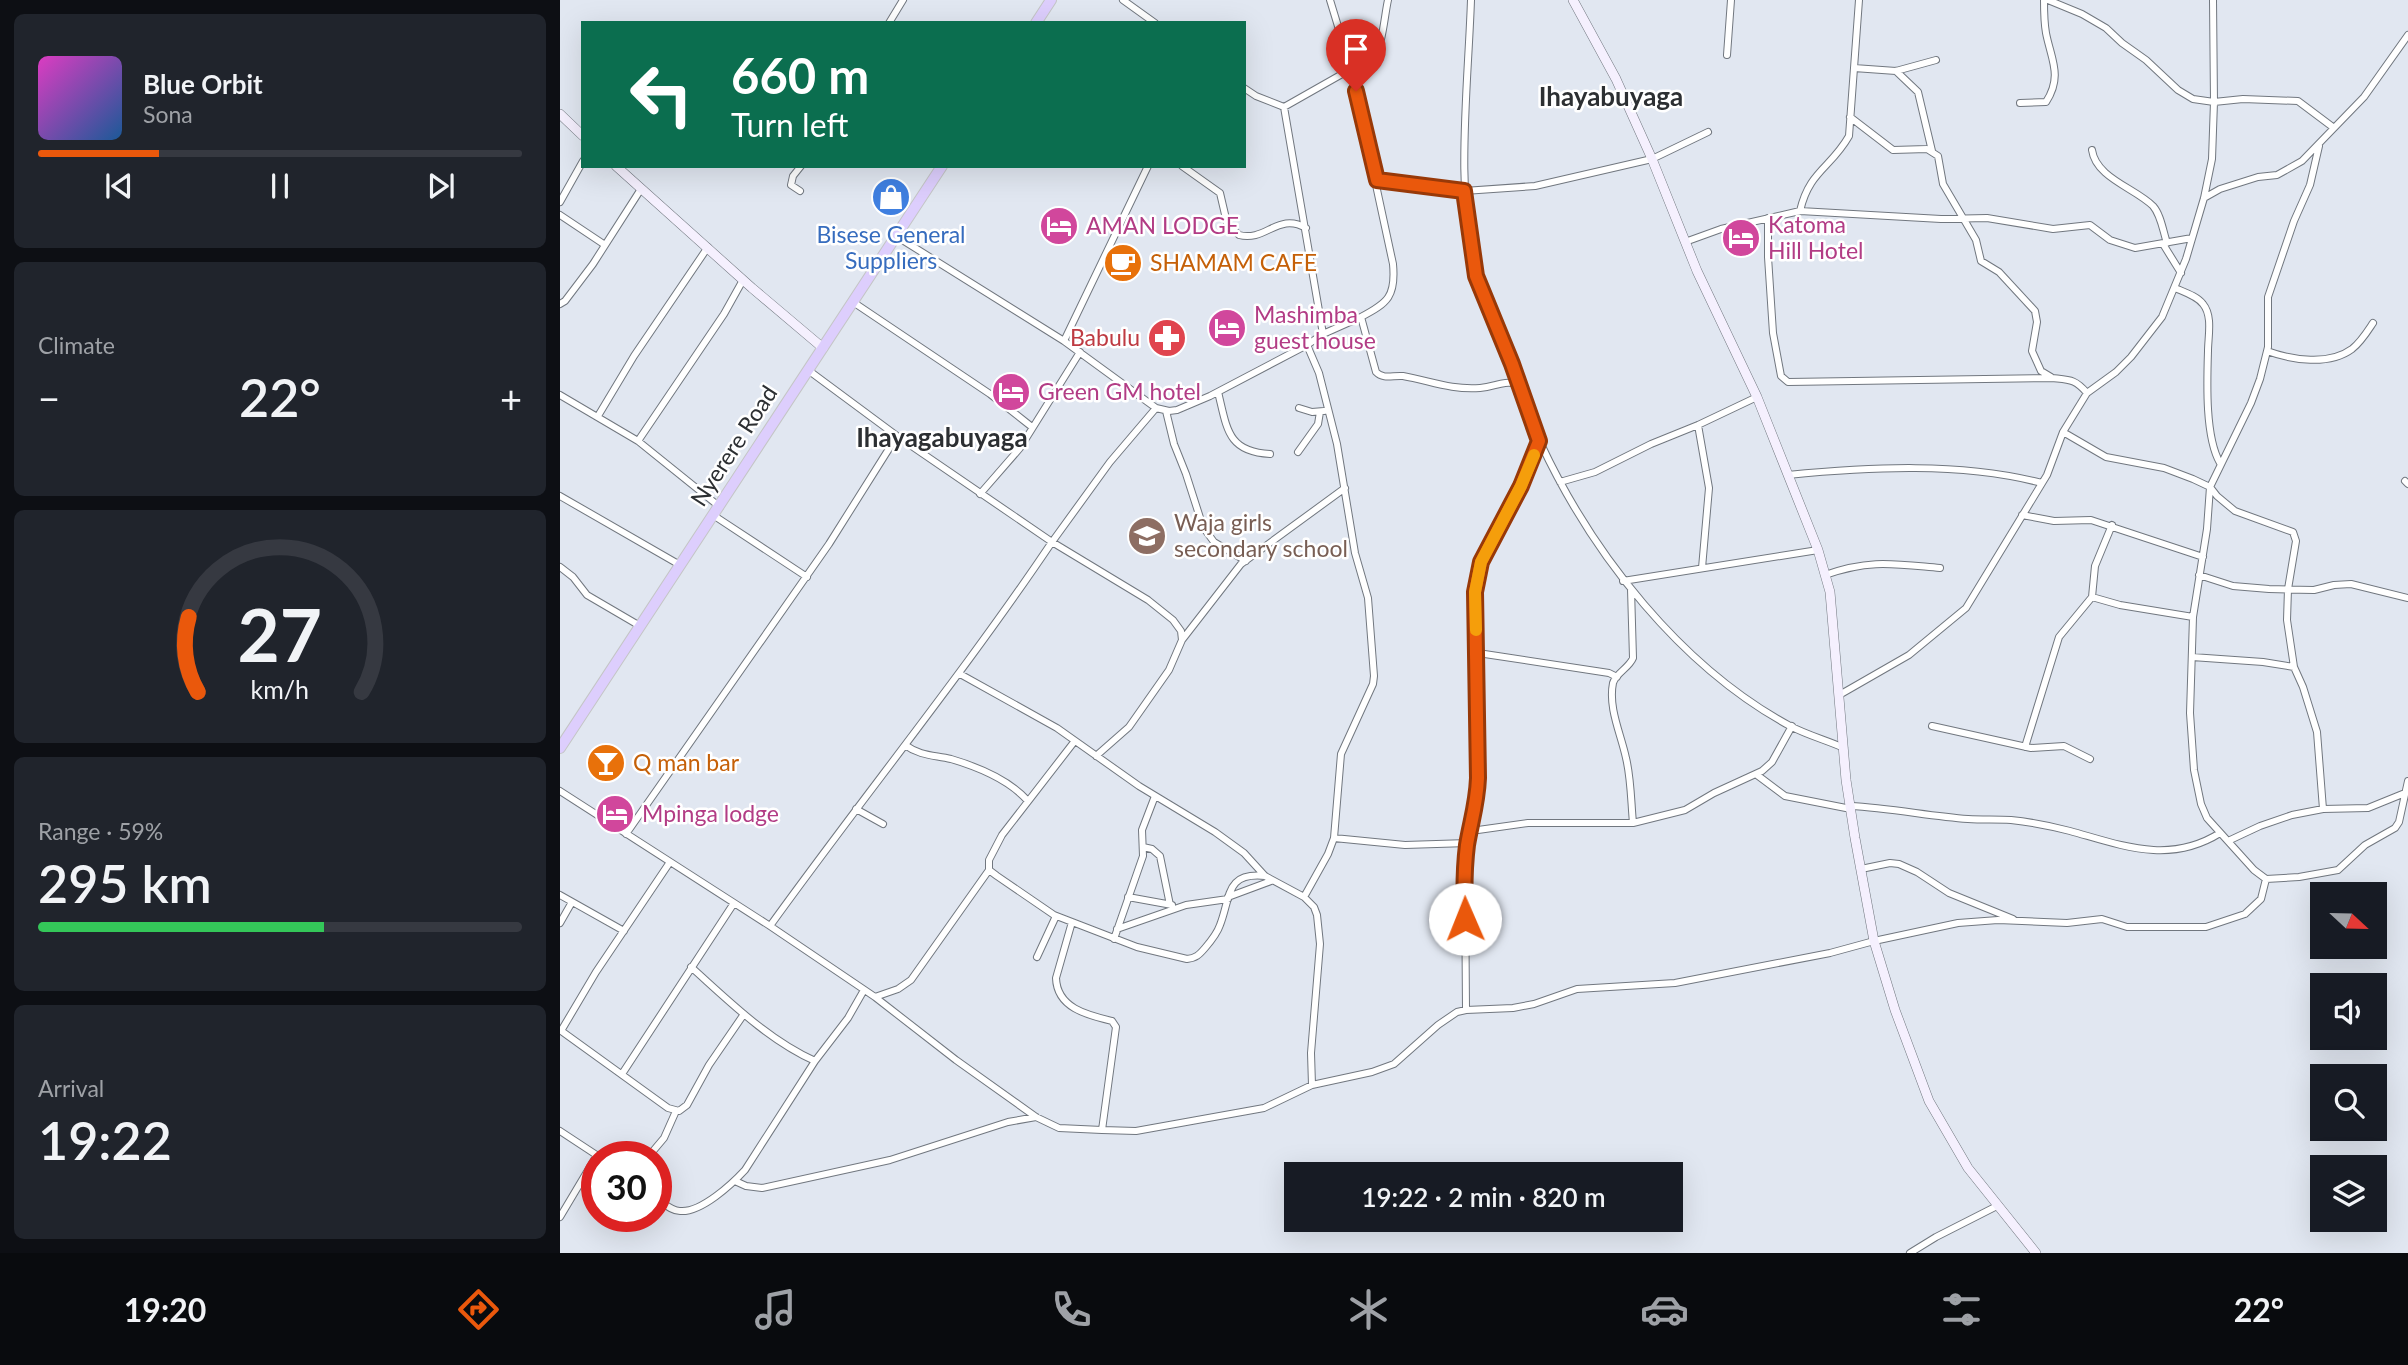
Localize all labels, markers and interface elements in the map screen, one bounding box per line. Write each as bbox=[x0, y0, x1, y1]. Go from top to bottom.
pin bbox=[1326, 19, 1386, 91]
icon: arrive bbox=[1337, 30, 1375, 68]
text: 660 m bbox=[731, 46, 869, 104]
icon: left bbox=[616, 49, 707, 140]
text: Blue Orbit bbox=[143, 68, 263, 100]
district label: Ihayabuyaga bbox=[1539, 80, 1683, 112]
text: Sona bbox=[143, 100, 193, 128]
text: Turn left bbox=[731, 105, 848, 144]
icon: previous bbox=[100, 167, 138, 205]
icon: pause bbox=[261, 167, 299, 205]
icon: next bbox=[422, 167, 460, 205]
shop icon: Bisese General Suppliers bbox=[870, 176, 912, 218]
hotel icon: AMAN LODGE bbox=[1038, 205, 1080, 247]
place label: Katoma Hill Hotel bbox=[1768, 210, 1863, 264]
place label: AMAN LODGE bbox=[1086, 211, 1239, 239]
hotel icon: Katoma Hill Hotel bbox=[1720, 217, 1762, 259]
place label: Bisese General Suppliers bbox=[816, 220, 966, 274]
cafe icon: SHAMAM CAFE bbox=[1102, 242, 1144, 284]
place label: SHAMAM CAFE bbox=[1150, 248, 1317, 276]
place label: Mashimba guest house bbox=[1254, 300, 1376, 354]
hotel icon: Mashimba guest house bbox=[1206, 307, 1248, 349]
pharmacy icon: Babulu bbox=[1146, 317, 1188, 359]
place label: Babulu bbox=[1070, 323, 1140, 351]
text: Climate bbox=[38, 331, 115, 359]
text: 22° bbox=[239, 366, 321, 428]
hotel icon: Green GM hotel bbox=[990, 371, 1032, 413]
text: − bbox=[38, 375, 60, 421]
text: + bbox=[500, 375, 522, 421]
place label: Green GM hotel bbox=[1038, 377, 1201, 405]
street label: Nyerere Road bbox=[684, 380, 782, 511]
district label: Ihayagabuyaga bbox=[856, 421, 1028, 453]
place label: Waja girls secondary school bbox=[1174, 508, 1348, 562]
school or university icon: Waja girls secondary school bbox=[1126, 515, 1168, 557]
text: 27 bbox=[238, 591, 322, 679]
text: km/h bbox=[251, 674, 309, 704]
bar icon: Q man bar bbox=[585, 742, 627, 784]
place label: Q man bar bbox=[633, 748, 740, 776]
hotel icon: Mpinga lodge bbox=[594, 793, 636, 835]
place label: Mpinga lodge bbox=[642, 799, 779, 827]
text: Range · 59% bbox=[38, 817, 163, 845]
text: 295 km bbox=[38, 852, 212, 914]
position arrow bbox=[1428, 882, 1502, 956]
north arrow bbox=[2310, 882, 2387, 959]
map controls bbox=[2310, 882, 2387, 1232]
button: sound bbox=[2310, 973, 2387, 1050]
button: search bbox=[2310, 1064, 2387, 1141]
text: Arrival bbox=[38, 1074, 104, 1102]
text: 19:22 bbox=[38, 1109, 172, 1171]
speed limit sign: 30 bbox=[581, 1141, 672, 1232]
button: layers bbox=[2310, 1155, 2387, 1232]
text: 19:22 · 2 min · 820 m bbox=[1361, 1181, 1606, 1213]
icon: directions bbox=[454, 1285, 503, 1334]
icon: music bbox=[751, 1285, 800, 1334]
icon: phone bbox=[1047, 1285, 1096, 1334]
icon: climate bbox=[1344, 1285, 1393, 1334]
icon: car bbox=[1640, 1285, 1689, 1334]
icon: filters bbox=[1937, 1285, 1986, 1334]
text: 19:20 bbox=[124, 1290, 206, 1329]
text: 22° bbox=[2234, 1290, 2284, 1329]

